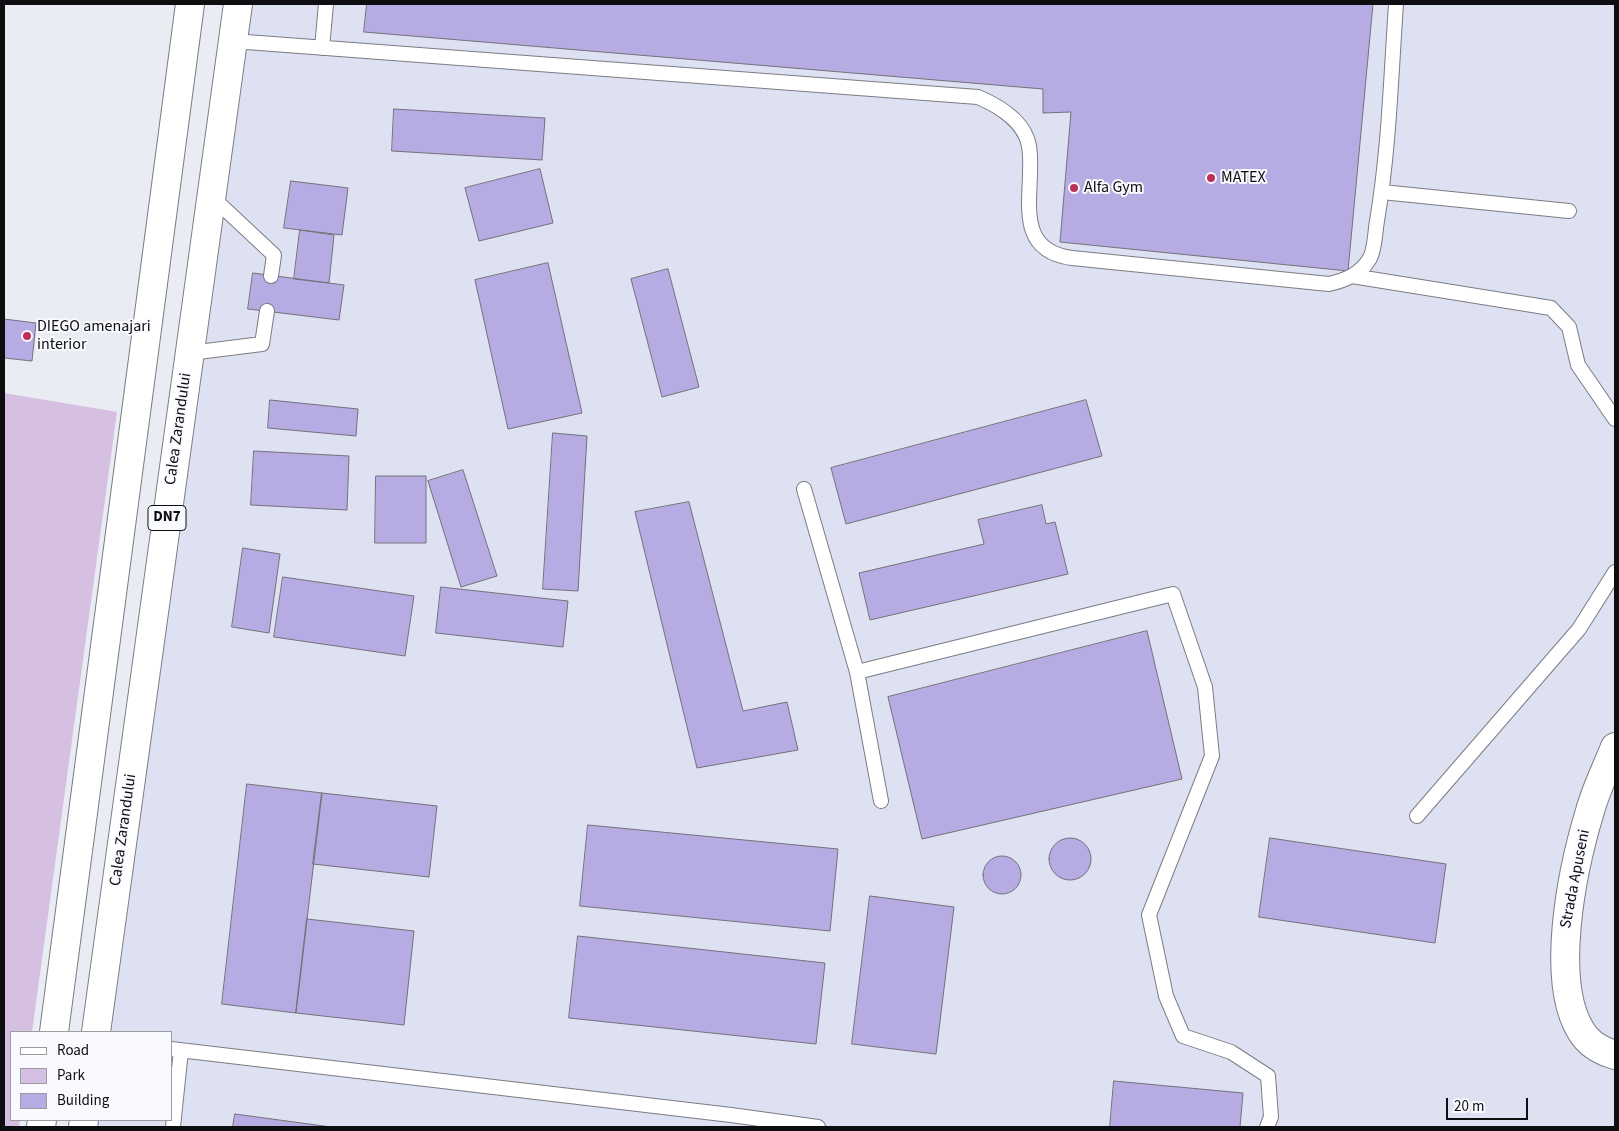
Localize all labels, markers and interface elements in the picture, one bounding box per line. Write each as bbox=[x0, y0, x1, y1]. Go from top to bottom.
place label: MATEX bbox=[1221, 168, 1266, 188]
marker: MATEX bbox=[1205, 172, 1217, 184]
place label: Alfa Gym bbox=[1084, 178, 1143, 198]
marker: Alfa Gym bbox=[1068, 182, 1080, 194]
place label: DIEGO amenajari interior bbox=[37, 317, 151, 355]
marker: DIEGO amenajari interior bbox=[21, 330, 33, 342]
street label: Calea Zarandului bbox=[162, 372, 196, 486]
road number: DN7 bbox=[148, 506, 186, 530]
street label: Calea Zarandului bbox=[107, 773, 141, 887]
street label: Strada Apuseni bbox=[1557, 828, 1595, 930]
legend bbox=[10, 1031, 172, 1121]
text: Road bbox=[57, 1040, 89, 1061]
text: Park bbox=[57, 1065, 85, 1086]
scale bar bbox=[1449, 1088, 1532, 1120]
text: Building bbox=[57, 1090, 109, 1111]
text: 20 m bbox=[1454, 1096, 1484, 1117]

